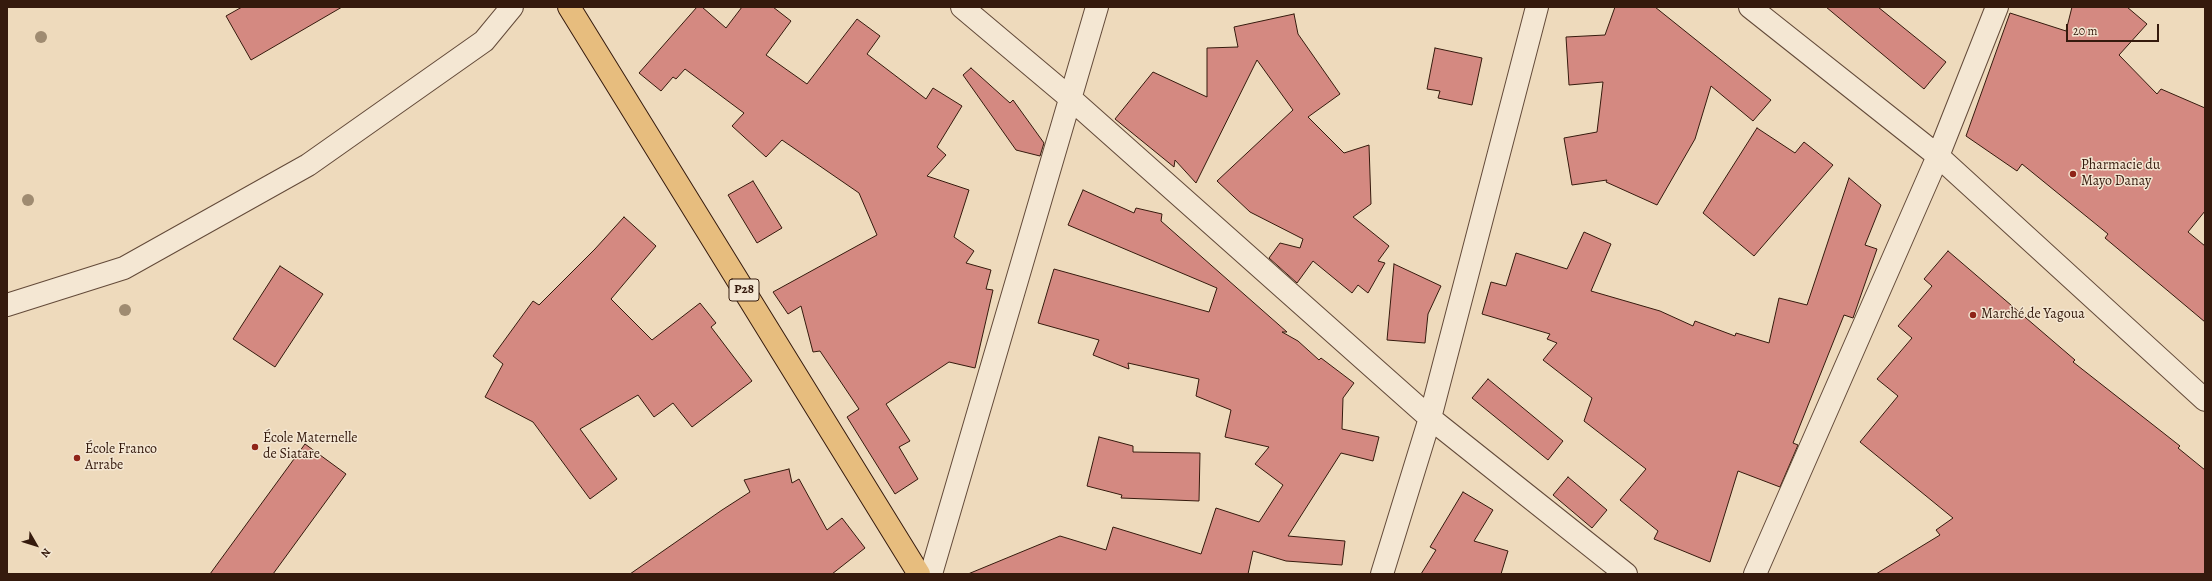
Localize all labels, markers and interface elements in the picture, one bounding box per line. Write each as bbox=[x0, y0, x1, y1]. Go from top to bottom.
scale bar bbox=[2068, 16, 2161, 42]
text: 20 m bbox=[2073, 23, 2097, 39]
place label: Pharmacie du Mayo Danay bbox=[2081, 158, 2160, 190]
marker: Pharmacie du Mayo Danay bbox=[2068, 169, 2078, 179]
road number: P28 bbox=[729, 279, 759, 301]
place label: Marché de Yagoua bbox=[1981, 307, 2085, 323]
marker: Marché de Yagoua bbox=[1968, 310, 1978, 320]
place label: École Maternelle de Siatare bbox=[263, 431, 358, 464]
place label: École Franco Arrabe bbox=[85, 442, 157, 474]
marker: École Maternelle de Siatare bbox=[250, 442, 260, 452]
marker: École Franco Arrabe bbox=[72, 453, 82, 463]
north arrow bbox=[16, 525, 56, 565]
text: N bbox=[37, 545, 54, 561]

